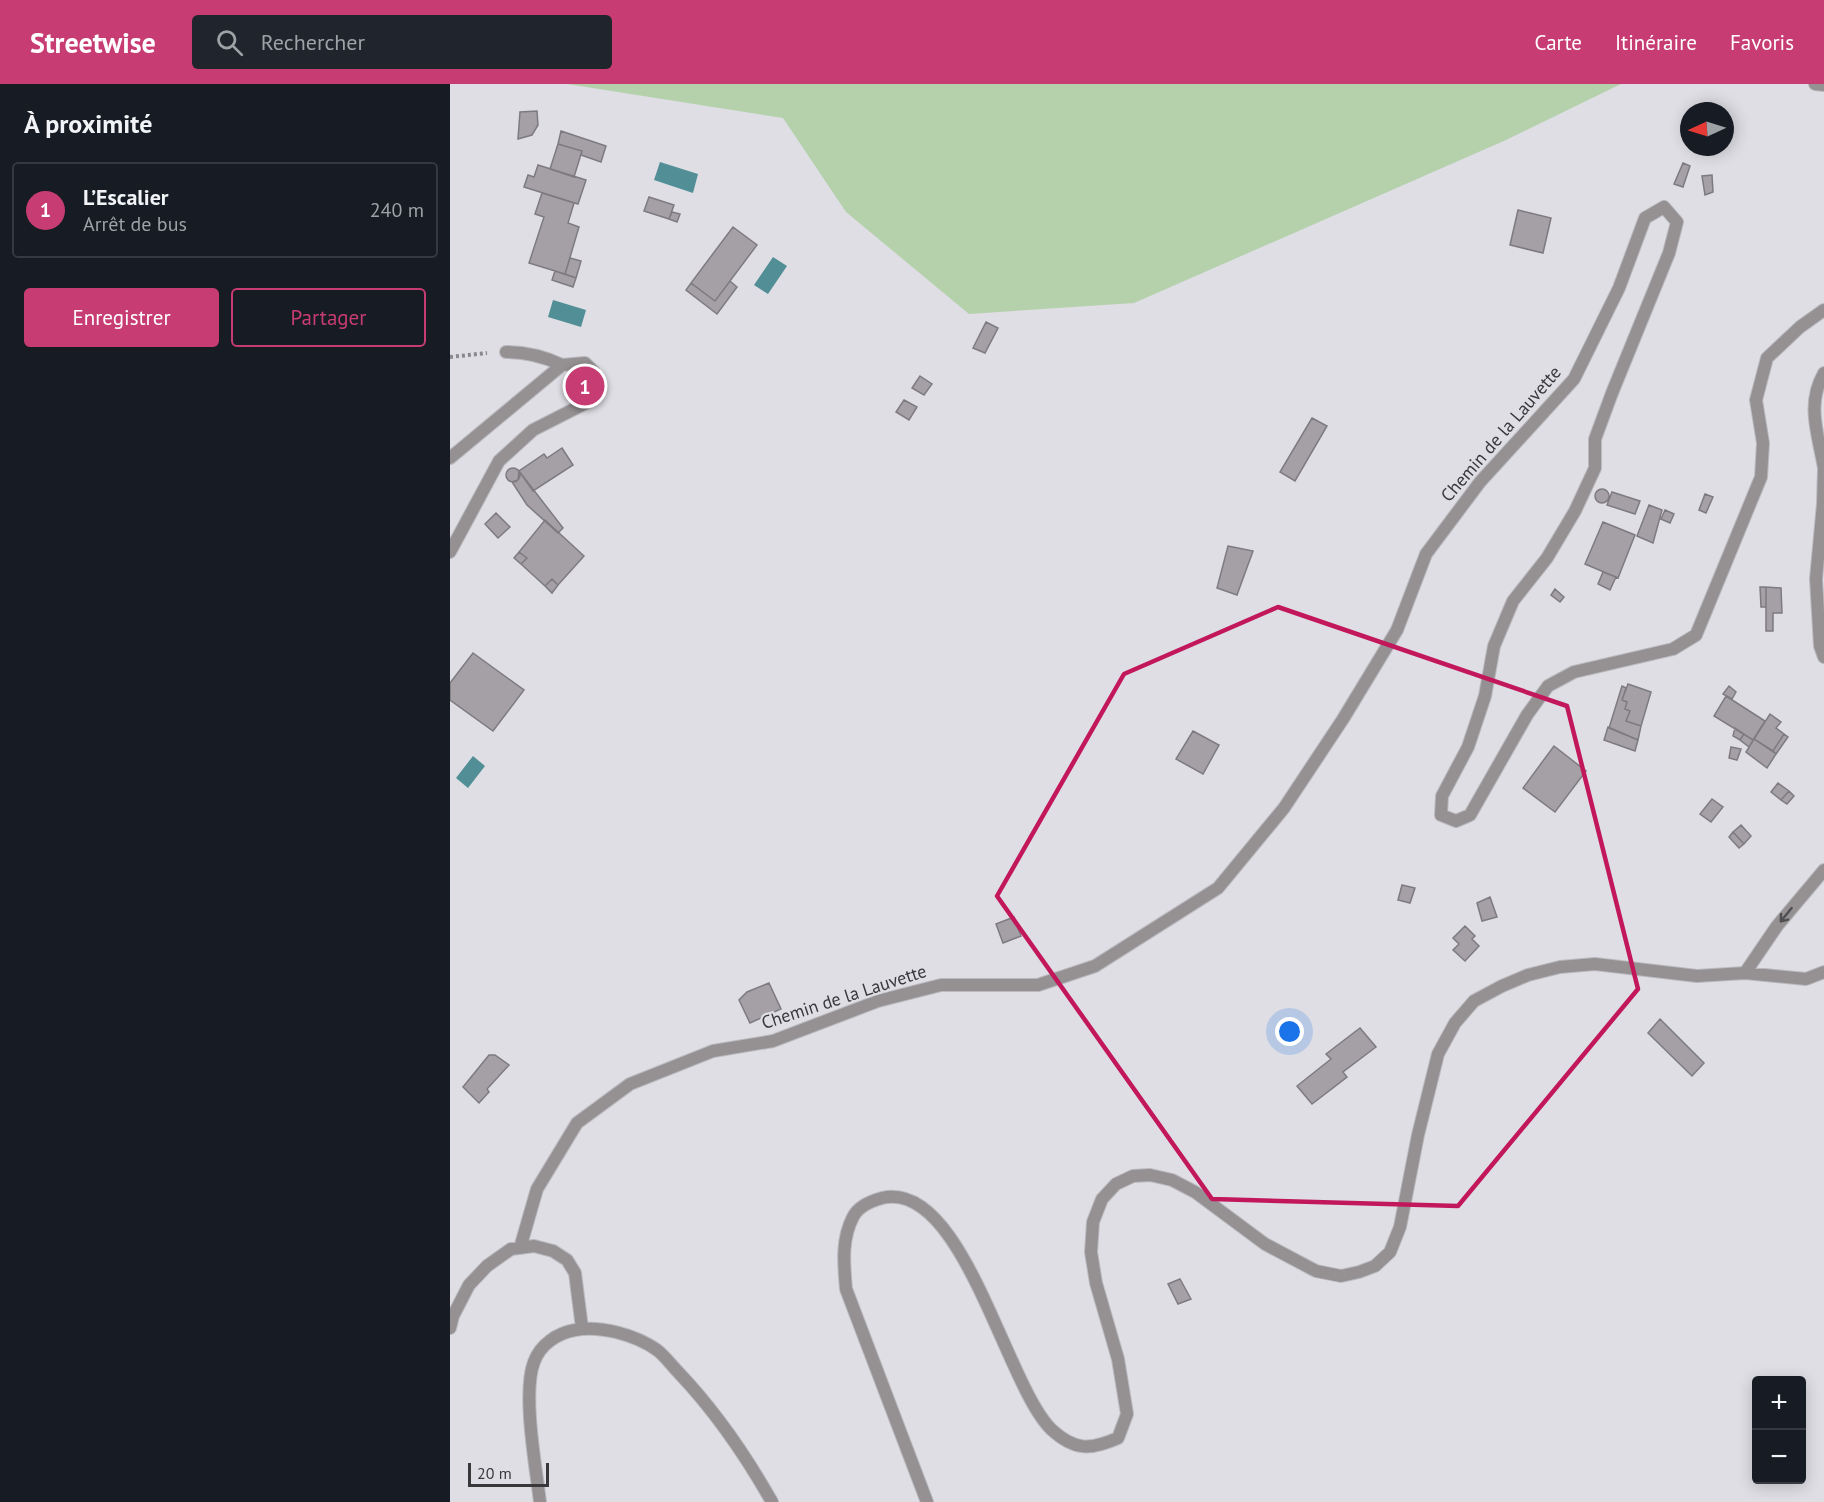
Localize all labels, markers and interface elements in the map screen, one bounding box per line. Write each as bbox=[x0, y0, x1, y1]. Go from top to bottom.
search box bbox=[192, 15, 612, 69]
text: Streetwise bbox=[30, 24, 156, 61]
icon: search bbox=[213, 26, 246, 59]
text: Rechercher bbox=[261, 28, 365, 56]
text: Carte bbox=[1535, 29, 1582, 56]
text: Itinéraire bbox=[1615, 29, 1697, 56]
text: Favoris bbox=[1730, 29, 1794, 56]
north arrow bbox=[1680, 102, 1734, 156]
text: À proximité bbox=[24, 107, 152, 140]
text: L’Escalier bbox=[83, 183, 169, 211]
text: 1 bbox=[40, 197, 51, 223]
text: 240 m bbox=[370, 197, 424, 223]
text: Arrêt de bus bbox=[83, 211, 187, 237]
button: Enregistrer bbox=[24, 288, 219, 347]
button: Partager bbox=[231, 288, 426, 347]
street label: Chemin de la Lauvette bbox=[1435, 361, 1566, 506]
pin: 1 bbox=[566, 364, 604, 408]
one-way arrow bbox=[1780, 906, 1793, 922]
street label: Chemin de la Lauvette bbox=[758, 959, 929, 1034]
your location bbox=[1275, 1017, 1304, 1046]
map controls bbox=[1752, 1376, 1806, 1484]
button: + bbox=[1752, 1376, 1806, 1430]
button: − bbox=[1752, 1430, 1806, 1484]
scale bar bbox=[468, 1460, 549, 1488]
text: 20 m bbox=[477, 1463, 512, 1483]

